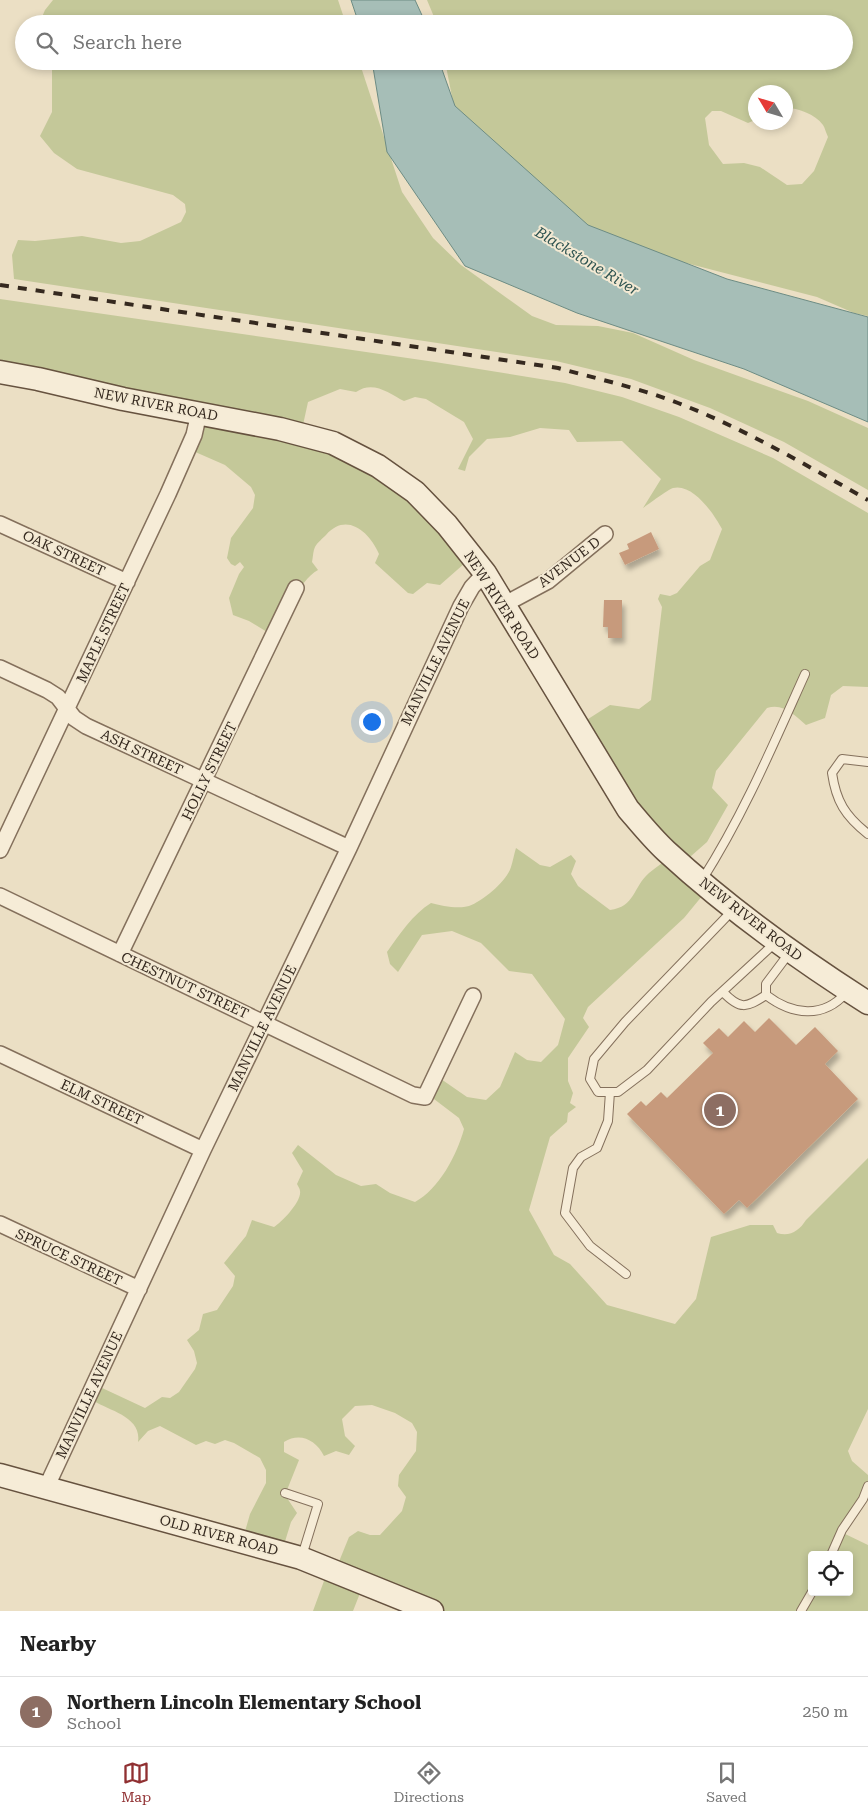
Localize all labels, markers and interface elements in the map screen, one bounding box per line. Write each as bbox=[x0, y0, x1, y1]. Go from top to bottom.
search box bbox=[15, 15, 853, 70]
icon: search bbox=[33, 29, 61, 57]
text: Search here bbox=[73, 31, 182, 54]
north arrow bbox=[748, 85, 793, 130]
water label: Blackstone River bbox=[531, 222, 643, 299]
street label: NEW RIVER ROAD bbox=[93, 384, 220, 424]
street label: OAK STREET bbox=[20, 527, 108, 579]
street label: AVENUE D bbox=[535, 533, 603, 591]
street label: NEW RIVER ROAD bbox=[461, 548, 543, 662]
street label: MAPLE STREET bbox=[73, 581, 133, 685]
street label: MANVILLE AVENUE bbox=[397, 596, 473, 728]
your location bbox=[359, 709, 385, 735]
street label: HOLLY STREET bbox=[178, 719, 240, 823]
street label: ASH STREET bbox=[98, 726, 186, 778]
street label: NEW RIVER ROAD bbox=[696, 874, 806, 964]
street label: CHESTNUT STREET bbox=[119, 948, 251, 1022]
street label: MANVILLE AVENUE bbox=[224, 962, 300, 1094]
street label: ELM STREET bbox=[58, 1076, 146, 1128]
pin: 1 bbox=[704, 1091, 736, 1129]
street label: SPRUCE STREET bbox=[13, 1225, 125, 1289]
street label: MANVILLE AVENUE bbox=[53, 1329, 126, 1461]
street label: OLD RIVER ROAD bbox=[158, 1511, 280, 1559]
map controls bbox=[808, 1551, 853, 1596]
button: locate bbox=[808, 1551, 853, 1596]
text: Nearby bbox=[20, 1632, 96, 1656]
text: Northern Lincoln Elementary School bbox=[67, 1691, 421, 1714]
text: 1 bbox=[32, 1702, 40, 1721]
text: 250 m bbox=[802, 1702, 848, 1721]
text: School bbox=[67, 1714, 121, 1733]
tab: Map bbox=[121, 1759, 151, 1805]
tab: Directions bbox=[393, 1759, 464, 1805]
tab: Saved bbox=[706, 1759, 747, 1805]

